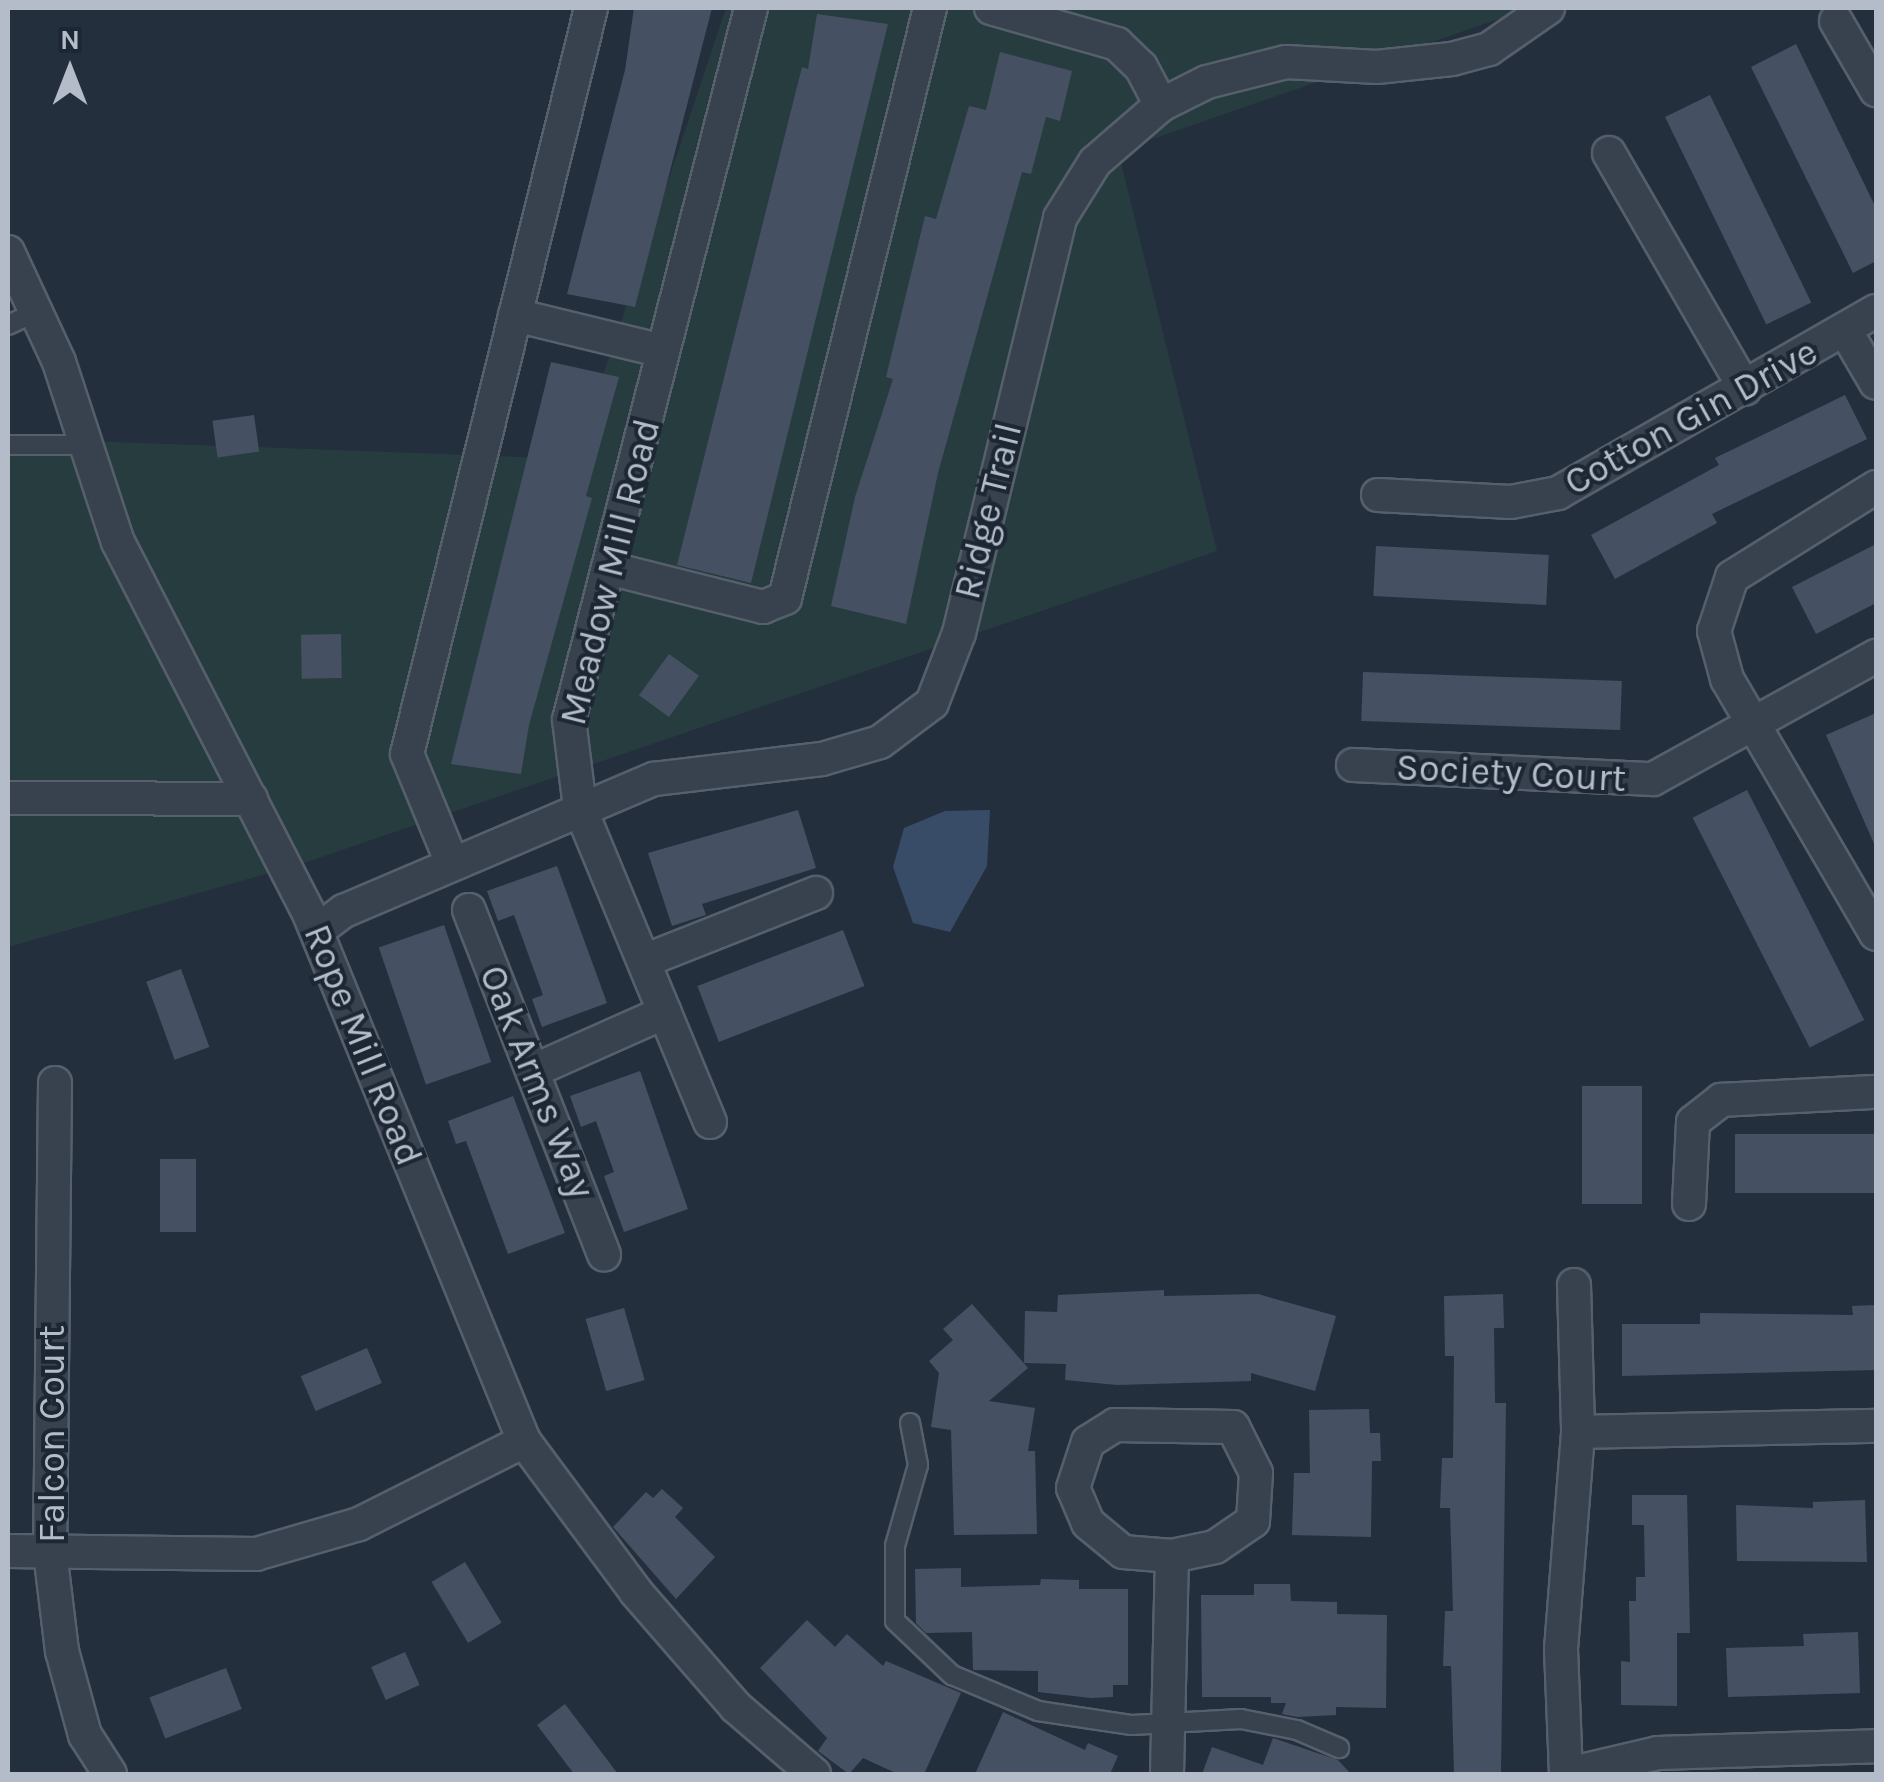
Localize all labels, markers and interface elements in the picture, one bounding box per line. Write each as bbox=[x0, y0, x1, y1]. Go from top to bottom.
north arrow bbox=[20, 20, 120, 120]
text: N bbox=[60, 23, 80, 56]
street label: Cotton Gin Drive bbox=[1557, 329, 1825, 505]
street label: Meadow Mill Road bbox=[550, 414, 670, 730]
street label: Ridge Trail bbox=[944, 418, 1032, 604]
street label: Society Court bbox=[1395, 744, 1627, 802]
street label: Rope Mill Road bbox=[294, 918, 432, 1172]
street label: Oak Arms Way bbox=[470, 959, 604, 1205]
street label: Falcon Court bbox=[29, 1325, 75, 1543]

